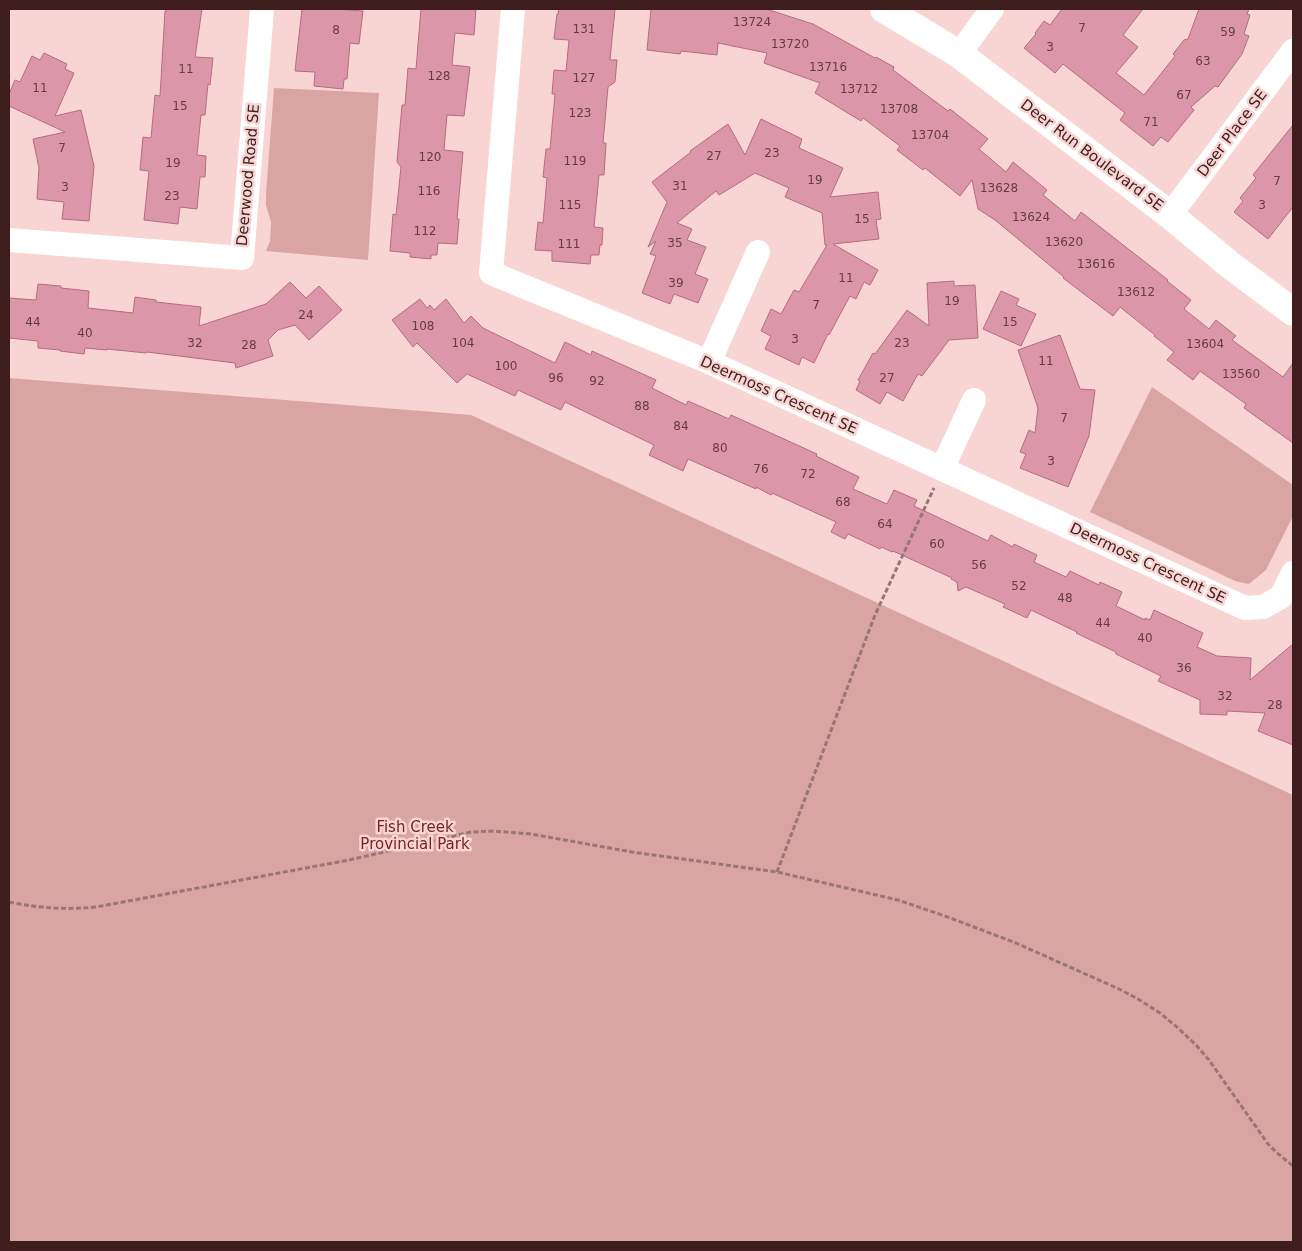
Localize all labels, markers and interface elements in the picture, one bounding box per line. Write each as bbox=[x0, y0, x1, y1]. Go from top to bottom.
house number: 13724 bbox=[733, 15, 771, 29]
house number: 7 bbox=[1078, 21, 1086, 35]
house number: 131 bbox=[573, 22, 595, 36]
house number: 8 bbox=[332, 23, 340, 37]
house number: 59 bbox=[1220, 25, 1236, 39]
house number: 13720 bbox=[771, 37, 809, 51]
house number: 3 bbox=[1046, 40, 1054, 54]
house number: 63 bbox=[1195, 54, 1211, 68]
house number: 13716 bbox=[809, 60, 847, 74]
house number: 11 bbox=[178, 62, 194, 76]
house number: 128 bbox=[428, 69, 450, 83]
house number: 127 bbox=[573, 71, 595, 85]
house number: 11 bbox=[32, 81, 48, 95]
house number: 13712 bbox=[840, 82, 878, 96]
street label: Deer Place SE bbox=[1193, 86, 1271, 180]
house number: 67 bbox=[1176, 88, 1192, 102]
street label: Deer Run Boulevard SE bbox=[1017, 95, 1167, 215]
house number: 15 bbox=[172, 99, 188, 113]
house number: 13708 bbox=[880, 102, 918, 116]
street label: Deerwood Road SE bbox=[233, 103, 263, 247]
house number: 123 bbox=[569, 106, 591, 120]
house number: 71 bbox=[1143, 115, 1159, 129]
house number: 13704 bbox=[911, 128, 949, 142]
house number: 7 bbox=[58, 141, 66, 155]
house number: 23 bbox=[764, 146, 780, 160]
house number: 27 bbox=[706, 149, 722, 163]
house number: 120 bbox=[419, 150, 441, 164]
house number: 119 bbox=[564, 154, 586, 168]
house number: 19 bbox=[165, 156, 181, 170]
house number: 19 bbox=[807, 173, 823, 187]
house number: 7 bbox=[1273, 174, 1281, 188]
house number: 31 bbox=[672, 179, 688, 193]
house number: 3 bbox=[61, 180, 69, 194]
house number: 13628 bbox=[980, 181, 1018, 195]
house number: 116 bbox=[418, 184, 440, 198]
house number: 23 bbox=[164, 189, 180, 203]
house number: 115 bbox=[559, 198, 581, 212]
house number: 3 bbox=[1258, 198, 1266, 212]
house number: 13624 bbox=[1012, 210, 1050, 224]
house number: 15 bbox=[854, 212, 870, 226]
house number: 112 bbox=[414, 224, 436, 238]
house number: 13620 bbox=[1045, 235, 1083, 249]
house number: 35 bbox=[667, 236, 683, 250]
house number: 111 bbox=[558, 237, 580, 251]
house number: 13616 bbox=[1077, 257, 1115, 271]
house number: 11 bbox=[838, 271, 854, 285]
house number: 39 bbox=[668, 276, 684, 290]
house number: 13612 bbox=[1117, 285, 1155, 299]
house number: 19 bbox=[944, 294, 960, 308]
house number: 7 bbox=[812, 298, 820, 312]
house number: 24 bbox=[298, 308, 314, 322]
house number: 44 bbox=[25, 315, 41, 329]
house number: 15 bbox=[1002, 315, 1018, 329]
house number: 108 bbox=[412, 319, 434, 333]
house number: 40 bbox=[77, 326, 93, 340]
house number: 3 bbox=[791, 332, 799, 346]
house number: 32 bbox=[187, 336, 203, 350]
house number: 104 bbox=[452, 336, 474, 350]
house number: 23 bbox=[894, 336, 910, 350]
house number: 13604 bbox=[1186, 337, 1224, 351]
house number: 28 bbox=[241, 338, 257, 352]
street label: Deermoss Crescent SE bbox=[698, 352, 860, 438]
house number: 11 bbox=[1038, 354, 1054, 368]
house number: 100 bbox=[495, 359, 517, 373]
house number: 13560 bbox=[1222, 367, 1260, 381]
house number: 96 bbox=[548, 371, 564, 385]
house number: 27 bbox=[879, 371, 895, 385]
house number: 92 bbox=[589, 374, 605, 388]
house number: 88 bbox=[634, 399, 650, 413]
house number: 7 bbox=[1060, 411, 1068, 425]
house number: 84 bbox=[673, 419, 689, 433]
house number: 80 bbox=[712, 441, 728, 455]
house number: 3 bbox=[1047, 454, 1055, 468]
house number: 76 bbox=[753, 462, 769, 476]
house number: 72 bbox=[800, 467, 816, 481]
house number: 68 bbox=[835, 495, 851, 509]
house number: 64 bbox=[877, 517, 893, 531]
street label: Deermoss Crescent SE bbox=[1067, 519, 1229, 607]
house number: 60 bbox=[929, 537, 945, 551]
house number: 56 bbox=[971, 558, 987, 572]
house number: 52 bbox=[1011, 579, 1027, 593]
house number: 48 bbox=[1057, 591, 1073, 605]
house number: 44 bbox=[1095, 616, 1111, 630]
house number: 40 bbox=[1137, 631, 1153, 645]
house number: 36 bbox=[1176, 661, 1192, 675]
house number: 32 bbox=[1217, 689, 1233, 703]
house number: 28 bbox=[1267, 698, 1283, 712]
park label: Fish Creek Provincial Park bbox=[360, 818, 470, 853]

